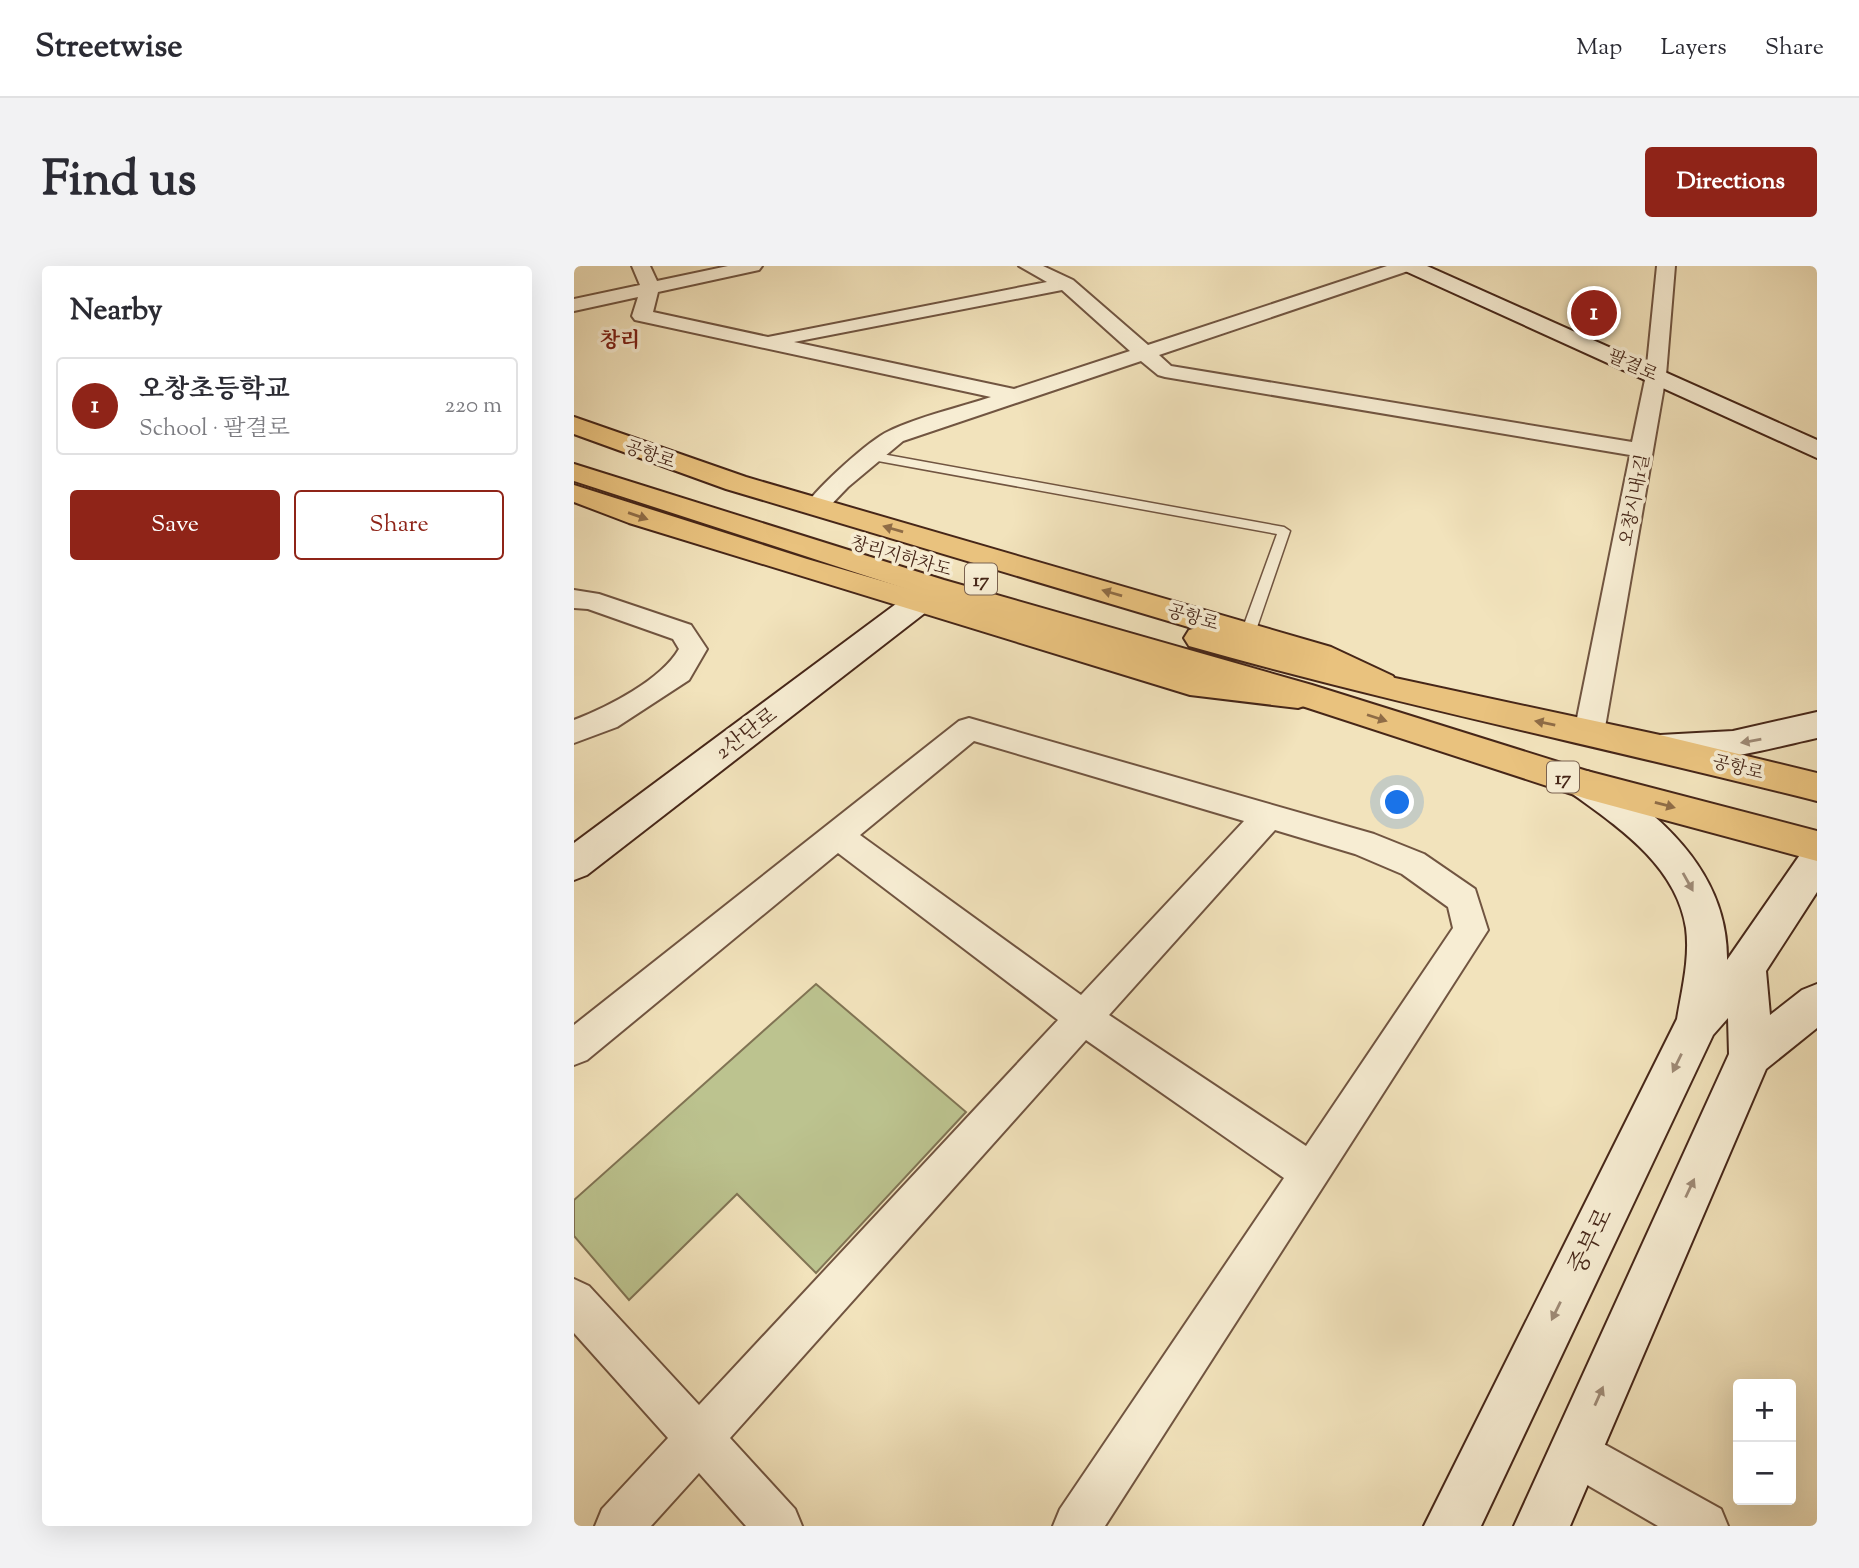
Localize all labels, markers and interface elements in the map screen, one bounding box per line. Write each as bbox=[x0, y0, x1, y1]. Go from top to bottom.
text: Streetwise bbox=[35, 24, 183, 72]
text: Map bbox=[1576, 31, 1622, 65]
text: Layers bbox=[1660, 31, 1727, 65]
text: Share bbox=[1765, 31, 1824, 65]
text: Find us bbox=[42, 147, 196, 217]
button: Directions bbox=[1645, 147, 1817, 217]
pin: 1 bbox=[1571, 287, 1617, 339]
text: Nearby bbox=[70, 290, 162, 333]
district label: 창리 bbox=[600, 327, 640, 357]
street label: 팔결로 bbox=[1603, 344, 1661, 389]
text: 오창초등학교 bbox=[139, 372, 290, 409]
text: 1 bbox=[91, 390, 99, 423]
text: 220 m bbox=[444, 390, 502, 423]
text: School · 팔결로 bbox=[139, 413, 290, 446]
street label: 공항로 bbox=[620, 435, 678, 477]
street label: 오창시내1길 bbox=[1614, 452, 1658, 549]
button: Save bbox=[70, 490, 280, 560]
button: Share bbox=[294, 490, 504, 560]
one-way arrow bbox=[628, 511, 649, 522]
one-way arrow bbox=[883, 523, 904, 533]
street label: 창리지하차도 bbox=[847, 531, 954, 585]
road number: 17 bbox=[965, 564, 997, 594]
one-way arrow bbox=[1101, 588, 1122, 598]
street label: 공항로 bbox=[1164, 599, 1221, 639]
street label: 2산단로 bbox=[710, 701, 784, 768]
one-way arrow bbox=[1366, 713, 1387, 724]
one-way arrow bbox=[1534, 717, 1556, 728]
one-way arrow bbox=[1740, 736, 1762, 747]
street label: 공항로 bbox=[1709, 750, 1766, 788]
road number: 17 bbox=[1547, 762, 1579, 792]
your location bbox=[1380, 785, 1414, 819]
one-way arrow bbox=[1654, 800, 1676, 811]
one-way arrow bbox=[1682, 872, 1694, 891]
one-way arrow bbox=[1672, 1053, 1683, 1073]
one-way arrow bbox=[1684, 1178, 1696, 1198]
street label: 중부로 bbox=[1561, 1203, 1622, 1281]
one-way arrow bbox=[1551, 1301, 1562, 1321]
map controls bbox=[1733, 1379, 1796, 1505]
button: + bbox=[1733, 1379, 1796, 1442]
one-way arrow bbox=[1594, 1386, 1605, 1407]
button: − bbox=[1733, 1442, 1796, 1505]

